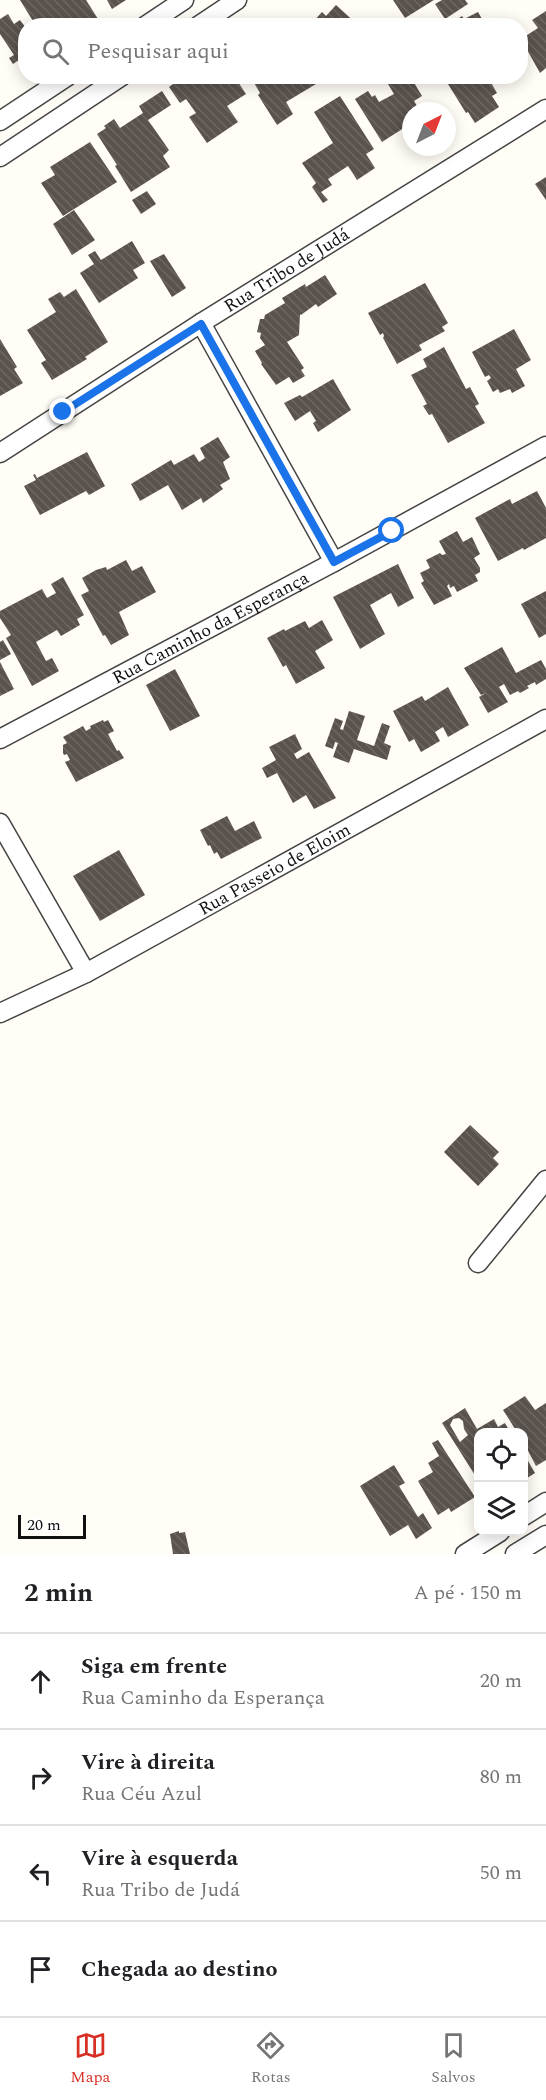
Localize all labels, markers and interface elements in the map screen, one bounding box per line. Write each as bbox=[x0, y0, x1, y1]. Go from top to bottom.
search box bbox=[18, 18, 528, 84]
icon: search bbox=[39, 35, 72, 68]
text: Pesquisar aqui bbox=[87, 35, 229, 68]
north arrow bbox=[402, 102, 456, 156]
street label: Rua Tribo de Judá bbox=[219, 221, 355, 319]
route end bbox=[49, 398, 75, 424]
route start bbox=[378, 517, 404, 543]
street label: Rua Caminho da Esperança bbox=[107, 564, 314, 691]
street label: Rua Passeio de Eloim bbox=[193, 816, 355, 922]
map controls bbox=[474, 1428, 528, 1536]
button: locate bbox=[474, 1428, 528, 1482]
button: layers bbox=[474, 1482, 528, 1536]
scale bar bbox=[18, 1512, 86, 1540]
text: 20 m bbox=[27, 1513, 61, 1537]
text: 2 min bbox=[24, 1573, 93, 1613]
text: A pé · 150 m bbox=[414, 1578, 522, 1608]
text: Siga em frente bbox=[81, 1650, 227, 1683]
icon: ahead bbox=[24, 1665, 57, 1698]
text: 20 m bbox=[480, 1666, 522, 1696]
text: Rua Caminho da Esperança bbox=[81, 1683, 325, 1713]
text: Vire à direita bbox=[81, 1746, 215, 1779]
icon: right bbox=[24, 1761, 57, 1794]
text: 80 m bbox=[480, 1762, 522, 1792]
text: Rua Céu Azul bbox=[81, 1779, 202, 1809]
text: Vire à esquerda bbox=[81, 1842, 238, 1875]
icon: left bbox=[24, 1857, 57, 1890]
text: 50 m bbox=[480, 1858, 522, 1888]
text: Rua Tribo de Judá bbox=[81, 1875, 240, 1905]
icon: arrive bbox=[24, 1953, 57, 1986]
text: Chegada ao destino bbox=[81, 1953, 278, 1986]
tab: Mapa bbox=[70, 2029, 110, 2089]
tab: Rotas bbox=[251, 2029, 291, 2089]
tab: Salvos bbox=[431, 2029, 476, 2089]

